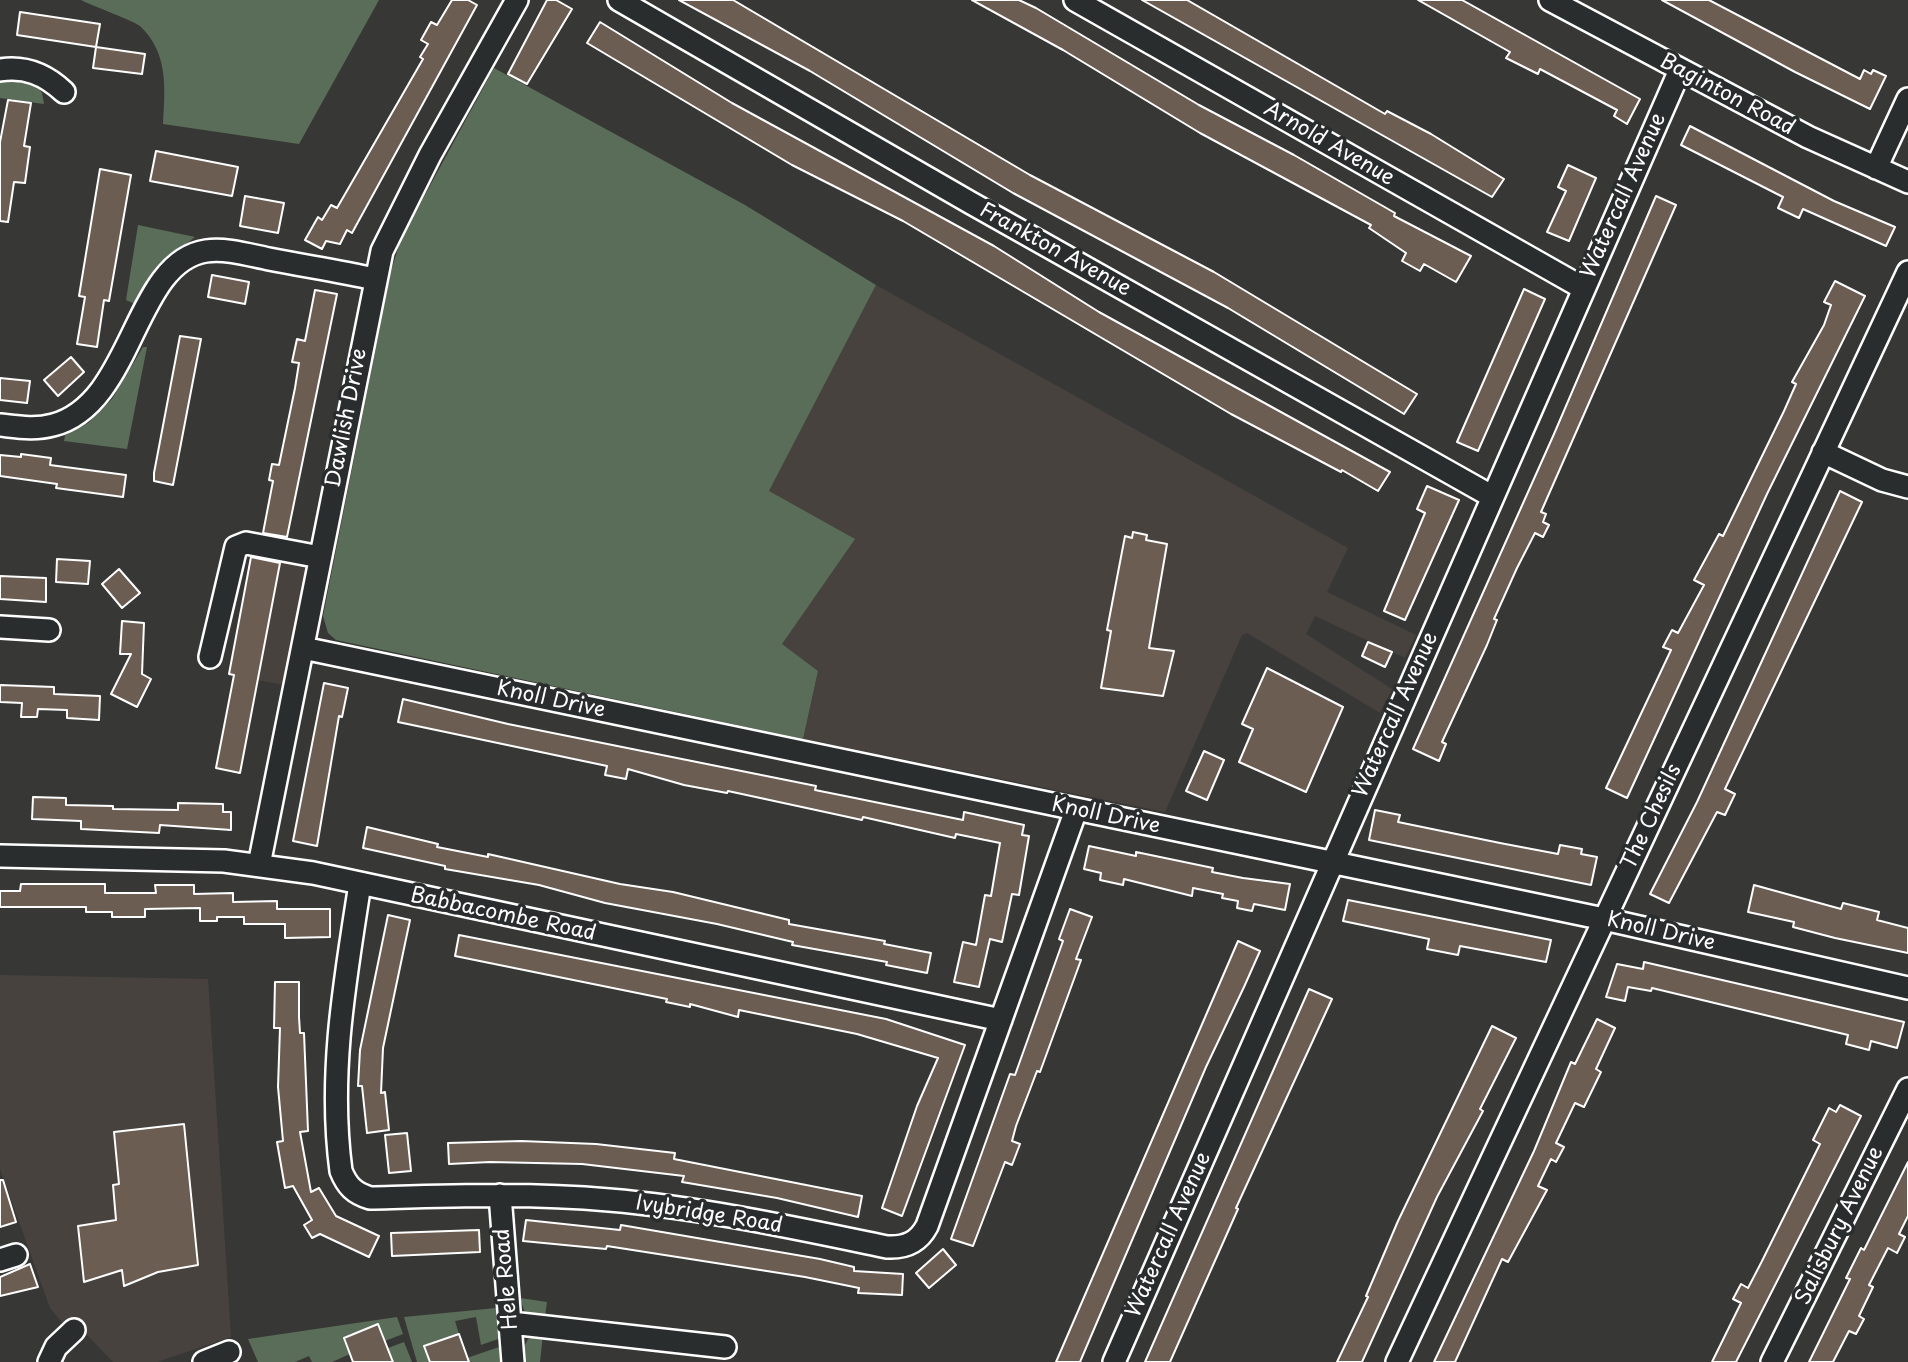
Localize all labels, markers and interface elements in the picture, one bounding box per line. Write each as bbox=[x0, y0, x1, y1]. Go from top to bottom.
street label: Baginton Road bbox=[1655, 49, 1799, 141]
street label: Arnold Avenue bbox=[1259, 96, 1399, 192]
street label: Watercall Avenue bbox=[1576, 109, 1672, 283]
street label: Frankton Avenue bbox=[975, 198, 1135, 302]
street label: Dawlish Drive bbox=[321, 346, 373, 490]
street label: Watercall Avenue bbox=[1348, 628, 1444, 802]
street label: Knoll Drive bbox=[494, 676, 608, 724]
street label: The Chesils bbox=[1617, 760, 1687, 874]
street label: Knoll Drive bbox=[1049, 792, 1163, 840]
street label: Babbacombe Road bbox=[408, 883, 598, 947]
street label: Knoll Drive bbox=[1604, 907, 1718, 957]
street label: Salisbury Avenue bbox=[1791, 1143, 1889, 1309]
street label: Watercall Avenue bbox=[1121, 1148, 1217, 1322]
street label: Ivybridge Road bbox=[634, 1191, 784, 1239]
street label: Hele Road bbox=[490, 1227, 524, 1331]

